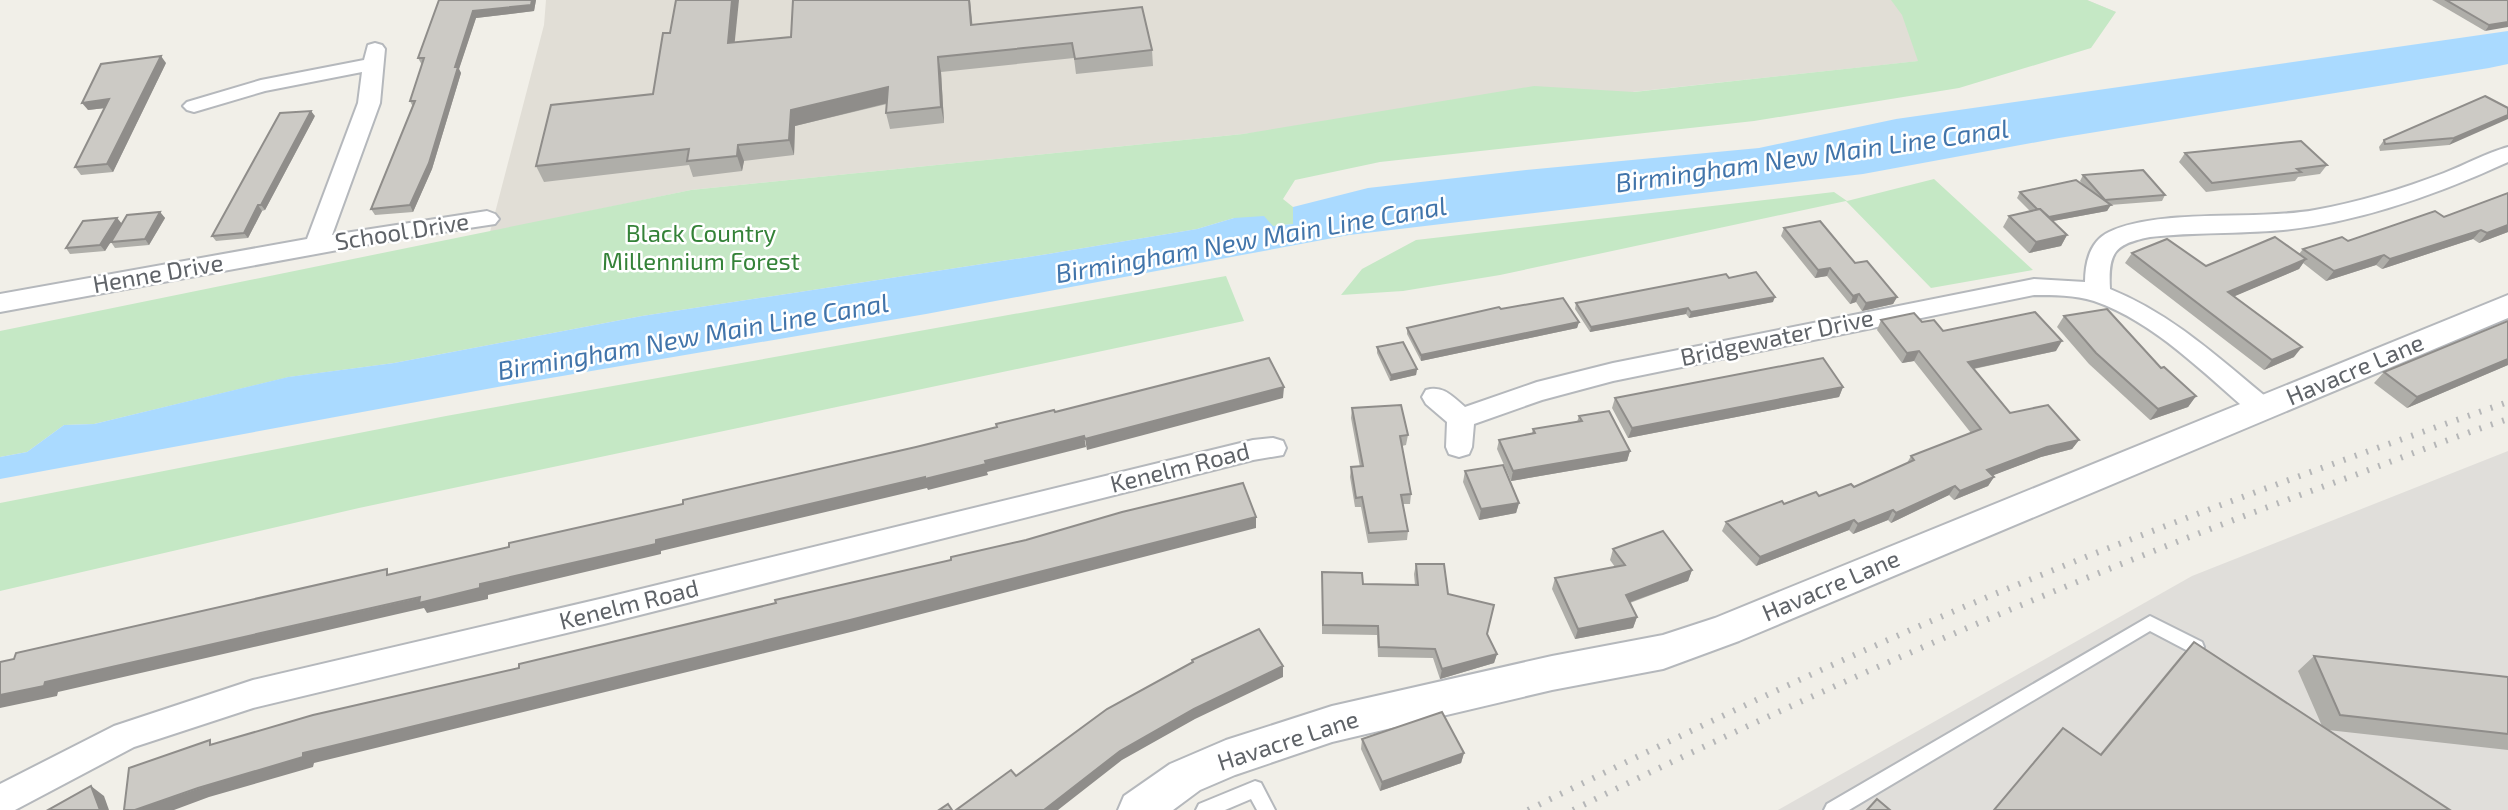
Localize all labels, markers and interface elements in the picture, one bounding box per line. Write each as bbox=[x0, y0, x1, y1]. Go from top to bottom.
water label: Birmingham New Main Line Canal bbox=[1613, 112, 2010, 197]
water label: Birmingham New Main Line Canal bbox=[1053, 189, 1449, 288]
street label: School Drive bbox=[333, 206, 471, 255]
park label: Black Country Millennium Forest bbox=[602, 218, 800, 275]
street label: Henne Drive bbox=[90, 247, 225, 298]
water label: Birmingham New Main Line Canal bbox=[495, 286, 891, 385]
street label: Bridgewater Drive bbox=[1677, 302, 1876, 371]
street label: Havacre Lane bbox=[2281, 327, 2428, 411]
street label: Kenelm Road bbox=[1107, 435, 1252, 498]
street label: Havacre Lane bbox=[1757, 543, 1904, 627]
street label: Kenelm Road bbox=[556, 572, 701, 635]
street label: Havacre Lane bbox=[1213, 703, 1362, 776]

